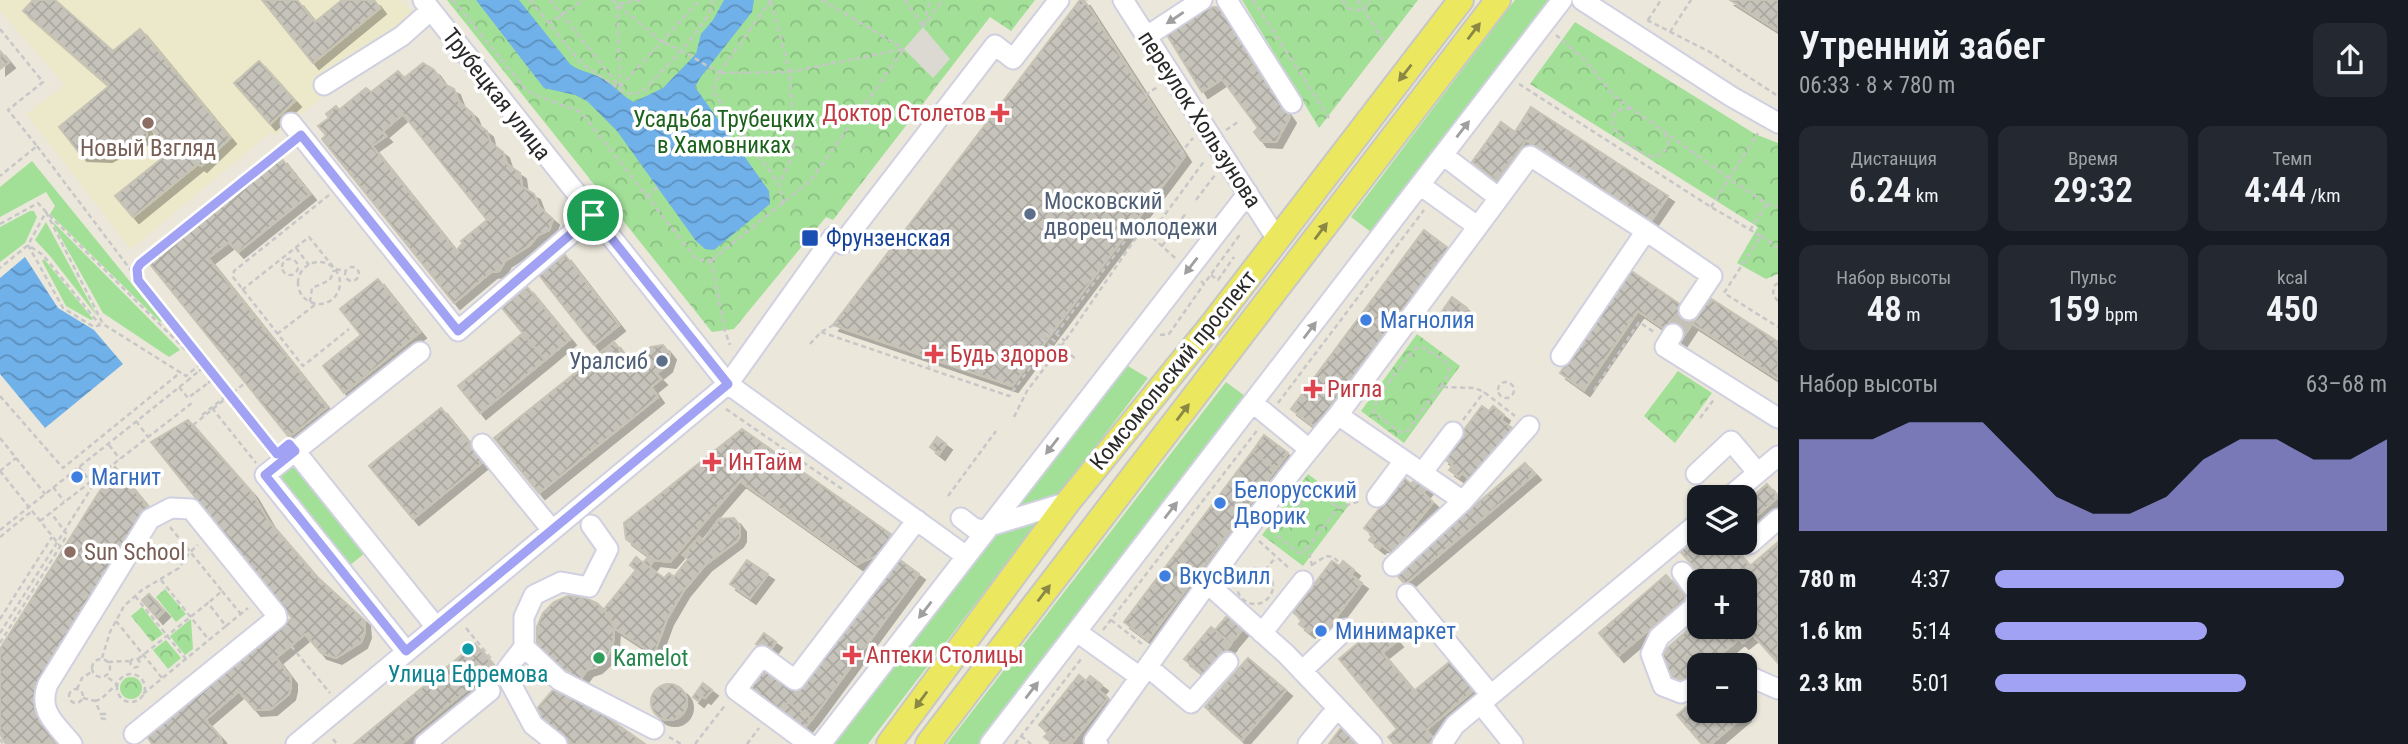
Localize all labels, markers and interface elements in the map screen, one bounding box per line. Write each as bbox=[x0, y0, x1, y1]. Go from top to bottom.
one-way arrow bbox=[1165, 12, 1185, 25]
one-way arrow bbox=[1467, 22, 1481, 40]
street label: Трубецкая улица bbox=[437, 23, 556, 166]
button: share bbox=[2313, 23, 2387, 97]
text: Утренний забег bbox=[1799, 24, 2045, 68]
street label: переулок Хользунова bbox=[1132, 26, 1267, 213]
one-way arrow bbox=[1397, 64, 1412, 82]
text: 06:33 · 8 × 780 m bbox=[1799, 72, 1955, 99]
place label: Доктор Столетов bbox=[822, 100, 986, 127]
marker: Доктор Столетов bbox=[992, 105, 1008, 121]
park label: Усадьба Трубецких в Хамовниках bbox=[633, 106, 815, 159]
marker: Новый Взгляд bbox=[140, 115, 156, 131]
one-way arrow bbox=[1455, 121, 1470, 139]
place label: Новый Взгляд bbox=[80, 135, 216, 162]
text: Дистанция bbox=[1850, 147, 1937, 170]
text: Время bbox=[2068, 147, 2118, 170]
text: Темп bbox=[2272, 147, 2312, 170]
text: 6.24 bbox=[1849, 170, 1911, 211]
text: 29:32 bbox=[2053, 170, 2133, 211]
text: 4:44 bbox=[2244, 170, 2306, 211]
text: km bbox=[1911, 184, 1939, 207]
text: /km bbox=[2306, 184, 2340, 207]
pin bbox=[563, 185, 623, 245]
place label: Московский дворец молодежи bbox=[1044, 188, 1218, 241]
icon: arrive bbox=[574, 196, 612, 234]
marker: Московский дворец молодежи bbox=[1022, 206, 1038, 222]
one-way arrow bbox=[1314, 223, 1329, 241]
place label: Фрунзенская bbox=[826, 225, 951, 252]
marker: Фрунзенская bbox=[800, 228, 820, 248]
one-way arrow bbox=[1184, 257, 1199, 275]
street label: Комсомольский проспект bbox=[1085, 265, 1262, 476]
text: Набор высоты bbox=[1836, 266, 1951, 289]
text: Пульс bbox=[2070, 266, 2116, 289]
text: kcal bbox=[2277, 266, 2308, 289]
text: 48 bbox=[1867, 289, 1902, 330]
text: 159 bbox=[2048, 289, 2101, 330]
text: 450 bbox=[2266, 289, 2319, 330]
text: m bbox=[1902, 303, 1921, 326]
text: bpm bbox=[2101, 303, 2138, 326]
place label: Магнолия bbox=[1380, 307, 1475, 334]
marker: Магнолия bbox=[1358, 312, 1374, 328]
one-way arrow bbox=[1302, 321, 1316, 339]
place label: Будь здоров bbox=[950, 341, 1069, 368]
marker: Будь здоров bbox=[924, 344, 944, 364]
place label: Уралсиб bbox=[569, 348, 648, 375]
marker: Уралсиб bbox=[654, 353, 670, 369]
text: Набор высоты bbox=[1799, 371, 1938, 398]
text: 63–68 m bbox=[2306, 371, 2387, 398]
place label: Ригла bbox=[1327, 376, 1382, 403]
marker: Ригла bbox=[1305, 381, 1321, 397]
one-way arrow bbox=[1175, 403, 1189, 421]
one-way arrow bbox=[1044, 437, 1059, 455]
place label: ИнТайм bbox=[728, 449, 802, 476]
marker: ИнТайм bbox=[702, 452, 722, 472]
place label: Магнит bbox=[91, 464, 161, 491]
marker: Магнит bbox=[69, 469, 85, 485]
place label: Белорусский Дворик bbox=[1234, 477, 1357, 530]
map controls bbox=[1687, 485, 1757, 723]
button: layers bbox=[1687, 485, 1757, 555]
marker: Белорусский Дворик bbox=[1212, 495, 1228, 511]
one-way arrow bbox=[1163, 501, 1177, 519]
place label: Sun School bbox=[84, 539, 186, 566]
marker: Sun School bbox=[62, 544, 78, 560]
place label: ВкусВилл bbox=[1179, 563, 1270, 590]
text: 780 m bbox=[1799, 566, 1856, 593]
text: 4:37 bbox=[1911, 566, 1950, 593]
marker: ВкусВилл bbox=[1157, 568, 1173, 584]
button: + bbox=[1687, 569, 1757, 639]
one-way arrow bbox=[1037, 584, 1052, 602]
one-way arrow bbox=[918, 601, 932, 619]
place label: Минимаркет bbox=[1335, 618, 1456, 645]
text: 1.6 km bbox=[1799, 618, 1862, 645]
text: 5:14 bbox=[1911, 618, 1950, 645]
marker: Минимаркет bbox=[1313, 623, 1329, 639]
marker: Улица Ефремова bbox=[460, 641, 476, 657]
place label: Аптеки Столицы bbox=[866, 642, 1024, 669]
place label: Kamelot bbox=[613, 645, 688, 672]
marker: Аптеки Столицы bbox=[844, 647, 860, 663]
marker: Kamelot bbox=[591, 650, 607, 666]
button: − bbox=[1687, 653, 1757, 723]
place label: Улица Ефремова bbox=[388, 661, 548, 688]
text: 2.3 km bbox=[1799, 670, 1862, 697]
text: 5:01 bbox=[1911, 670, 1950, 697]
one-way arrow bbox=[1024, 681, 1038, 699]
one-way arrow bbox=[915, 691, 929, 709]

